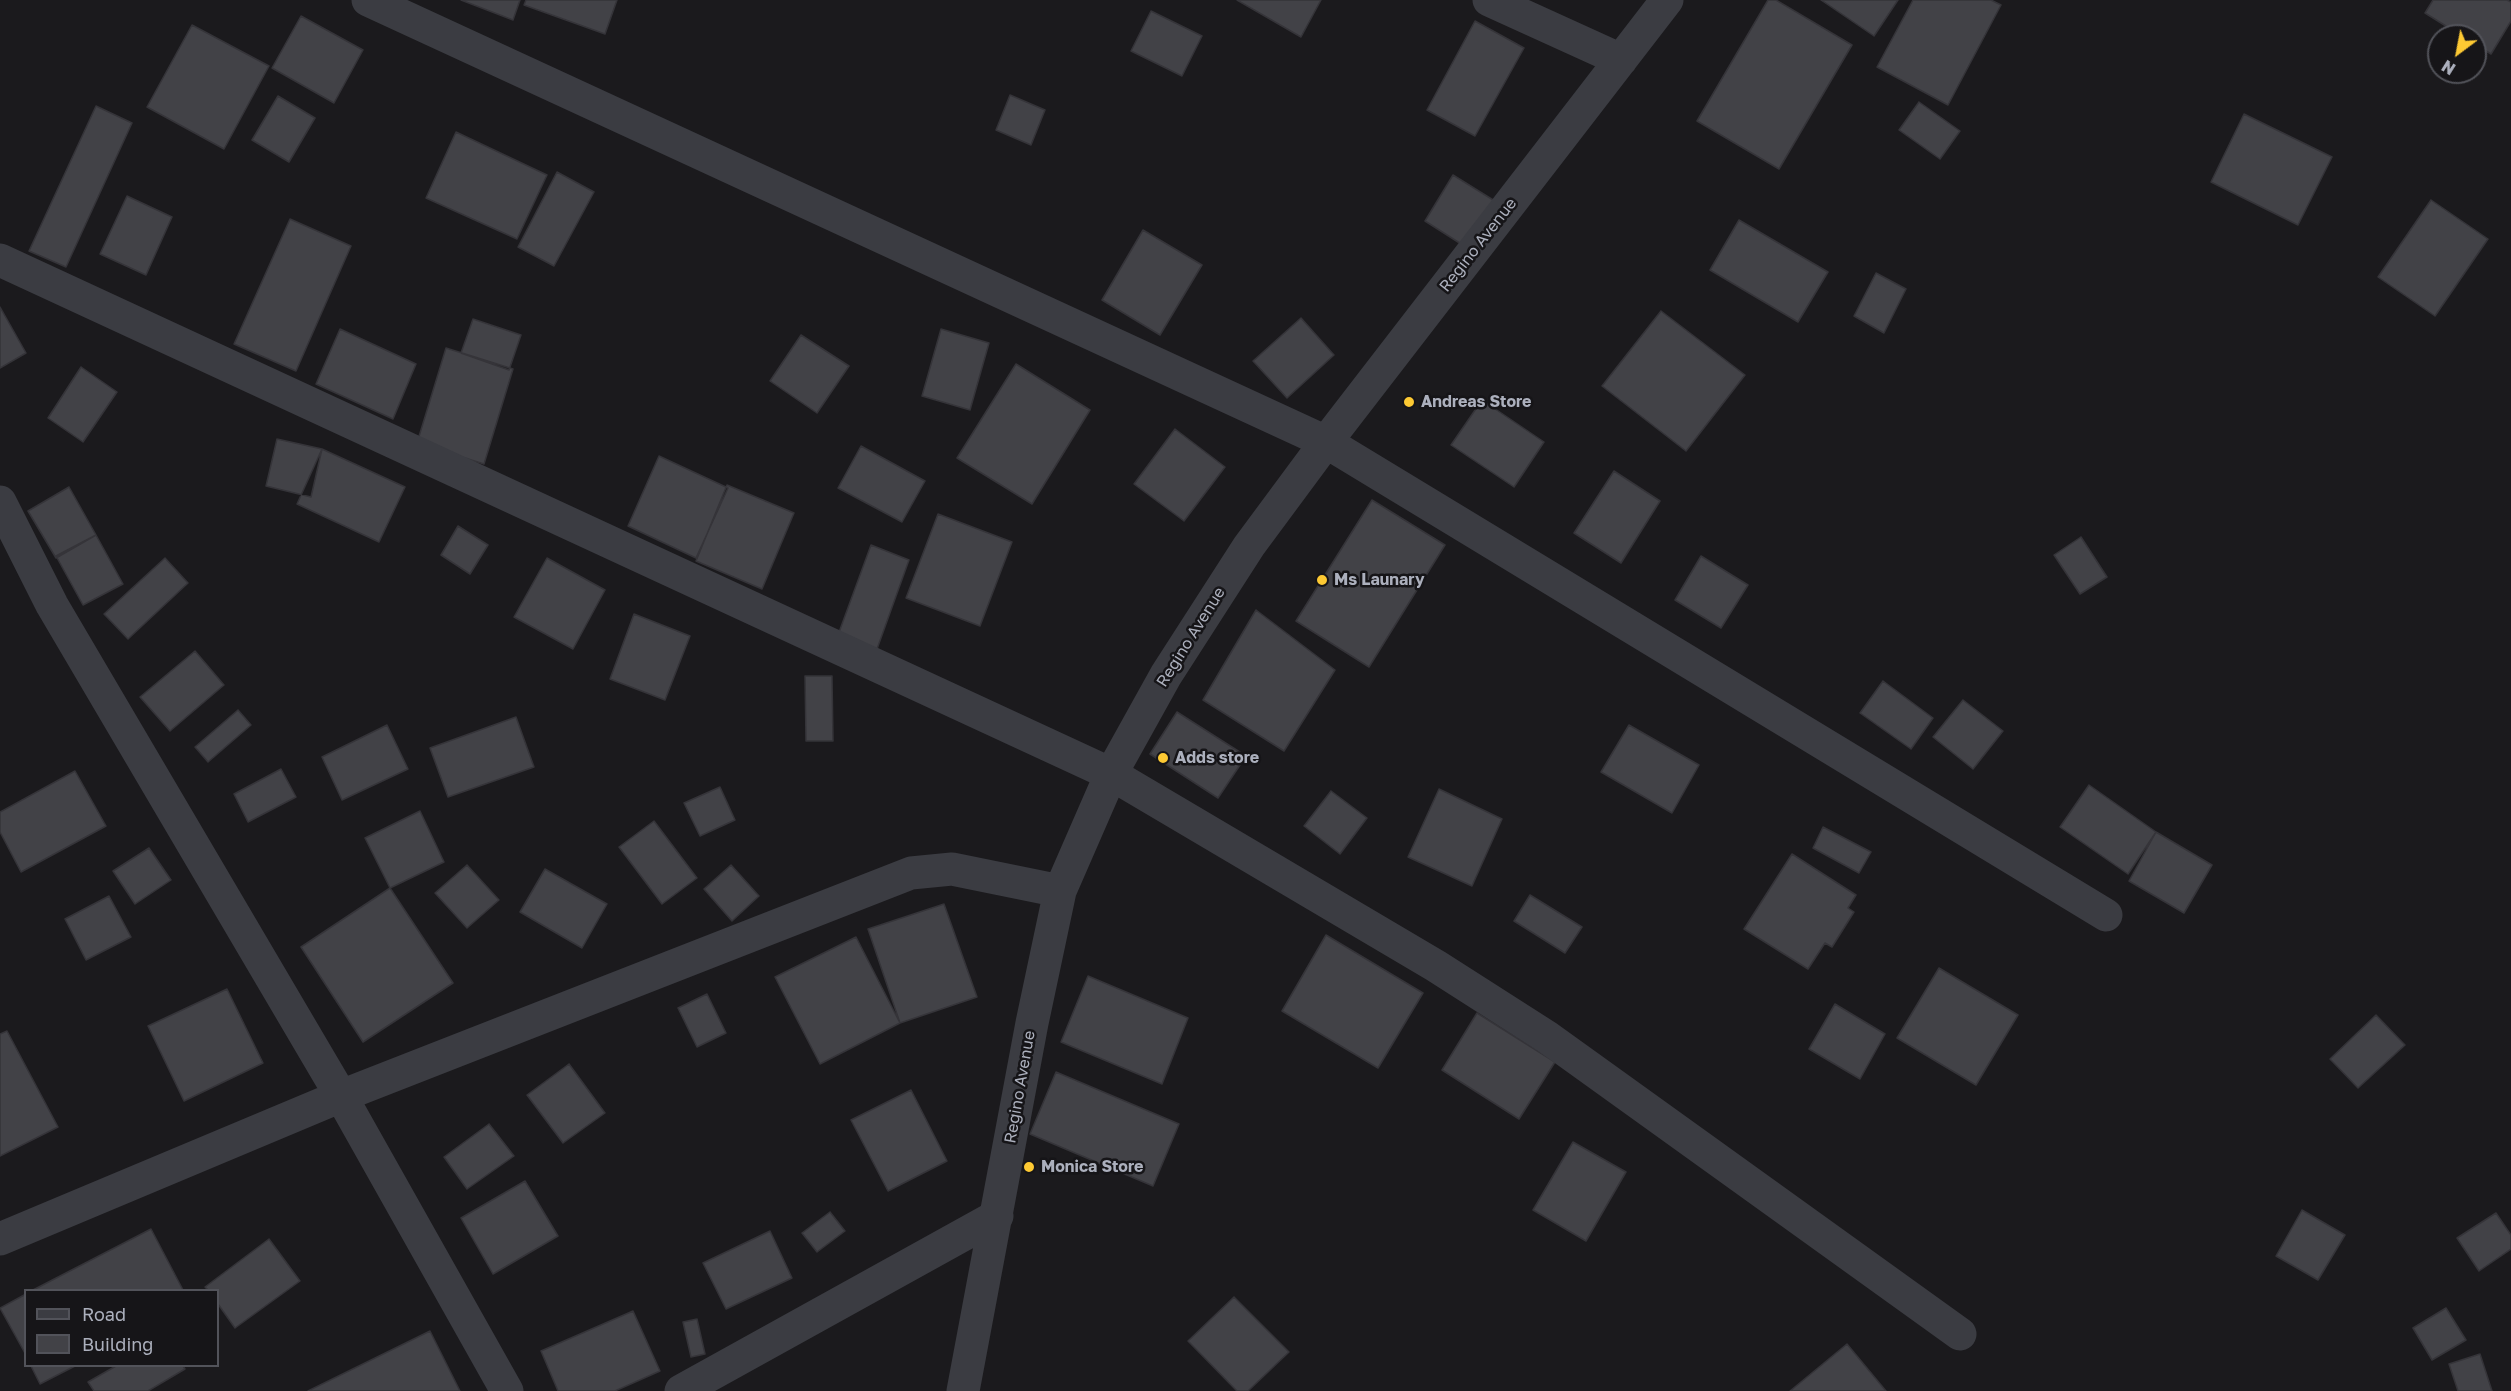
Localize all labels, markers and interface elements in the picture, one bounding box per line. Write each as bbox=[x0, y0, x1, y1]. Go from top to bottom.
north arrow bbox=[2427, 24, 2487, 84]
text: N bbox=[2438, 56, 2459, 79]
street label: Regino Avenue bbox=[1435, 194, 1521, 296]
place label: Andreas Store bbox=[1421, 392, 1532, 412]
marker: Andreas Store bbox=[1402, 395, 1416, 409]
place label: Ms Launary bbox=[1334, 570, 1424, 590]
marker: Ms Launary bbox=[1315, 573, 1329, 587]
street label: Regino Avenue bbox=[1153, 584, 1229, 690]
place label: Adds store bbox=[1175, 748, 1259, 768]
marker: Adds store bbox=[1156, 751, 1170, 765]
street label: Regino Avenue bbox=[1001, 1029, 1039, 1145]
place label: Monica Store bbox=[1041, 1157, 1143, 1177]
marker: Monica Store bbox=[1022, 1160, 1036, 1174]
legend bbox=[24, 1289, 219, 1367]
text: Road bbox=[82, 1303, 126, 1325]
text: Building bbox=[82, 1333, 153, 1355]

